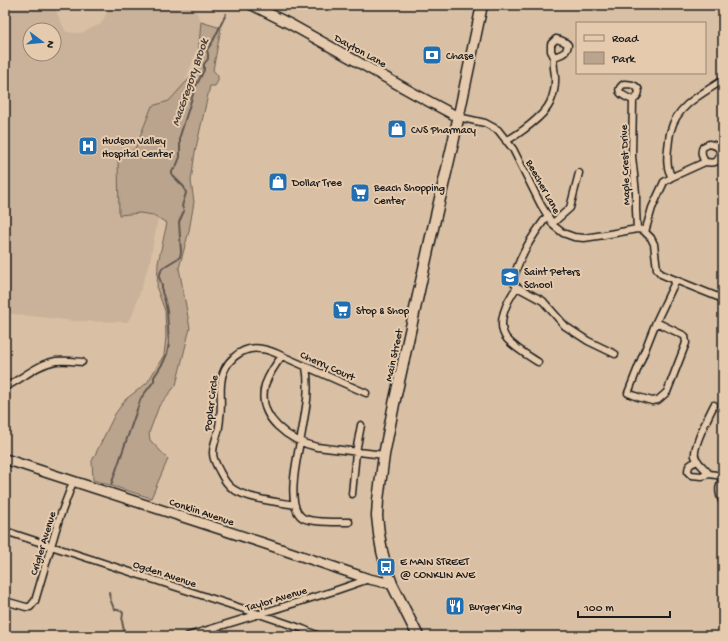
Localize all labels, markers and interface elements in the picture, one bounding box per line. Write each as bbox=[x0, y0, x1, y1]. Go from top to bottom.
north arrow bbox=[22, 22, 62, 62]
legend bbox=[576, 22, 706, 74]
street label: Dayton Lane bbox=[331, 32, 388, 71]
text: Road bbox=[612, 33, 639, 47]
water label: MacGregory Brook bbox=[169, 36, 213, 128]
text: N bbox=[43, 39, 56, 49]
bank icon: Chase bbox=[421, 44, 443, 66]
place label: Chase bbox=[446, 51, 474, 63]
text: Park bbox=[611, 53, 637, 67]
shop icon: CVS Pharmacy bbox=[386, 118, 408, 140]
street label: Maple Crest Drive bbox=[619, 124, 633, 205]
place label: CVS Pharmacy bbox=[411, 125, 476, 137]
hospital icon: Hudson Valley Hospital Center bbox=[77, 135, 99, 157]
place label: Hudson Valley Hospital Center bbox=[102, 136, 173, 161]
street label: Beecher Lane bbox=[522, 157, 562, 216]
shop icon: Dollar Tree bbox=[267, 171, 289, 193]
place label: Dollar Tree bbox=[291, 178, 342, 190]
supermarket icon: Beach Shopping Center bbox=[349, 182, 371, 204]
place label: Beach Shopping Center bbox=[373, 183, 445, 208]
school or university icon: Saint Peters School bbox=[499, 266, 521, 288]
place label: Saint Peters School bbox=[524, 267, 581, 292]
supermarket icon: Stop & Shop bbox=[331, 299, 353, 321]
place label: Stop & Shop bbox=[356, 306, 410, 318]
street label: Main Street bbox=[384, 327, 407, 383]
street label: Cherry Court bbox=[298, 349, 358, 385]
street label: Poplar Circle bbox=[202, 374, 221, 433]
street label: Conklin Avenue bbox=[167, 497, 236, 529]
street label: Crigler Avenue bbox=[28, 510, 59, 577]
bus stop icon: E MAIN STREET @ CONKLIN AVE bbox=[375, 556, 397, 578]
place label: E MAIN STREET @ CONKLIN AVE bbox=[400, 557, 476, 582]
street label: Ogden Avenue bbox=[131, 559, 198, 591]
street label: Taylor Avenue bbox=[244, 585, 309, 615]
scale bar bbox=[578, 593, 670, 619]
restaurant icon: Burger King bbox=[444, 595, 466, 617]
place label: Burger King bbox=[468, 602, 522, 614]
text: 100 m bbox=[583, 602, 614, 616]

